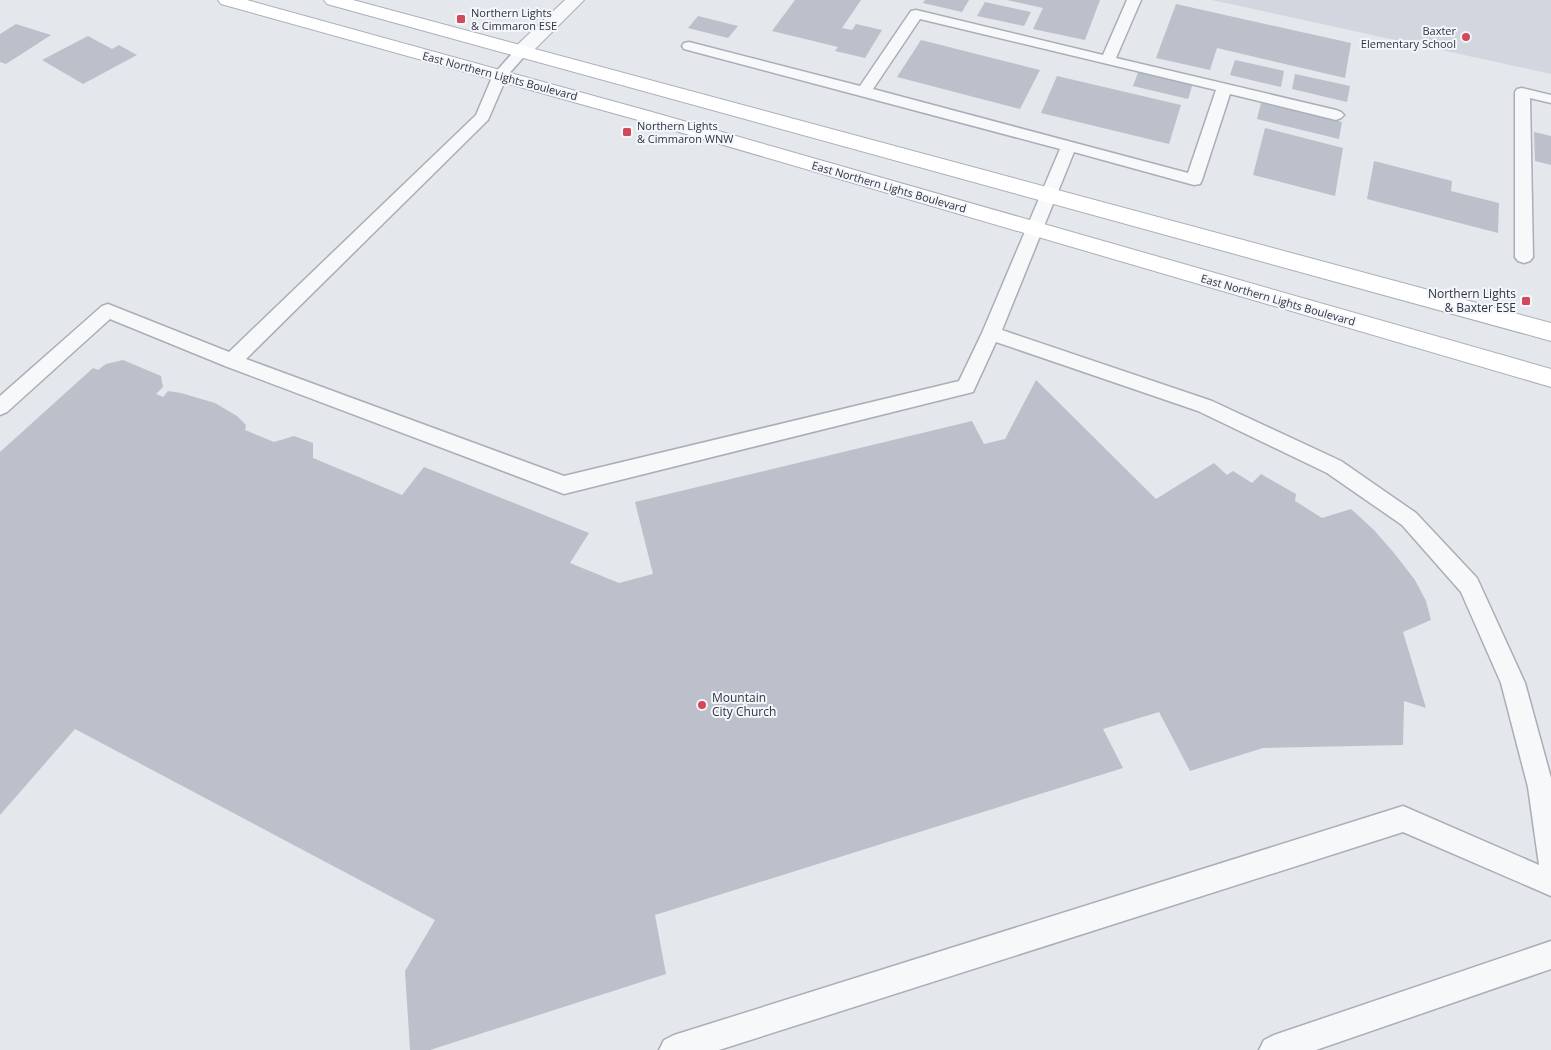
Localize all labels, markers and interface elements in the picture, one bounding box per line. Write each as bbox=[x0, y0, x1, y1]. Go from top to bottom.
place label: Northern Lights & Cimmaron ESE bbox=[471, 5, 557, 33]
marker: Northern Lights & Cimmaron ESE bbox=[455, 13, 467, 25]
place label: Baxter Elementary School bbox=[1361, 23, 1456, 51]
marker: Baxter Elementary School bbox=[1460, 31, 1472, 43]
street label: East Northern Lights Boulevard bbox=[421, 48, 579, 103]
place label: Northern Lights & Cimmaron WNW bbox=[637, 118, 733, 146]
marker: Northern Lights & Cimmaron WNW bbox=[621, 126, 633, 138]
street label: East Northern Lights Boulevard bbox=[810, 157, 968, 216]
street label: East Northern Lights Boulevard bbox=[1199, 270, 1357, 329]
place label: Northern Lights & Baxter ESE bbox=[1428, 285, 1516, 316]
marker: Northern Lights & Baxter ESE bbox=[1520, 295, 1532, 307]
place label: Mountain City Church bbox=[712, 689, 776, 720]
marker: Mountain City Church bbox=[696, 699, 708, 711]

